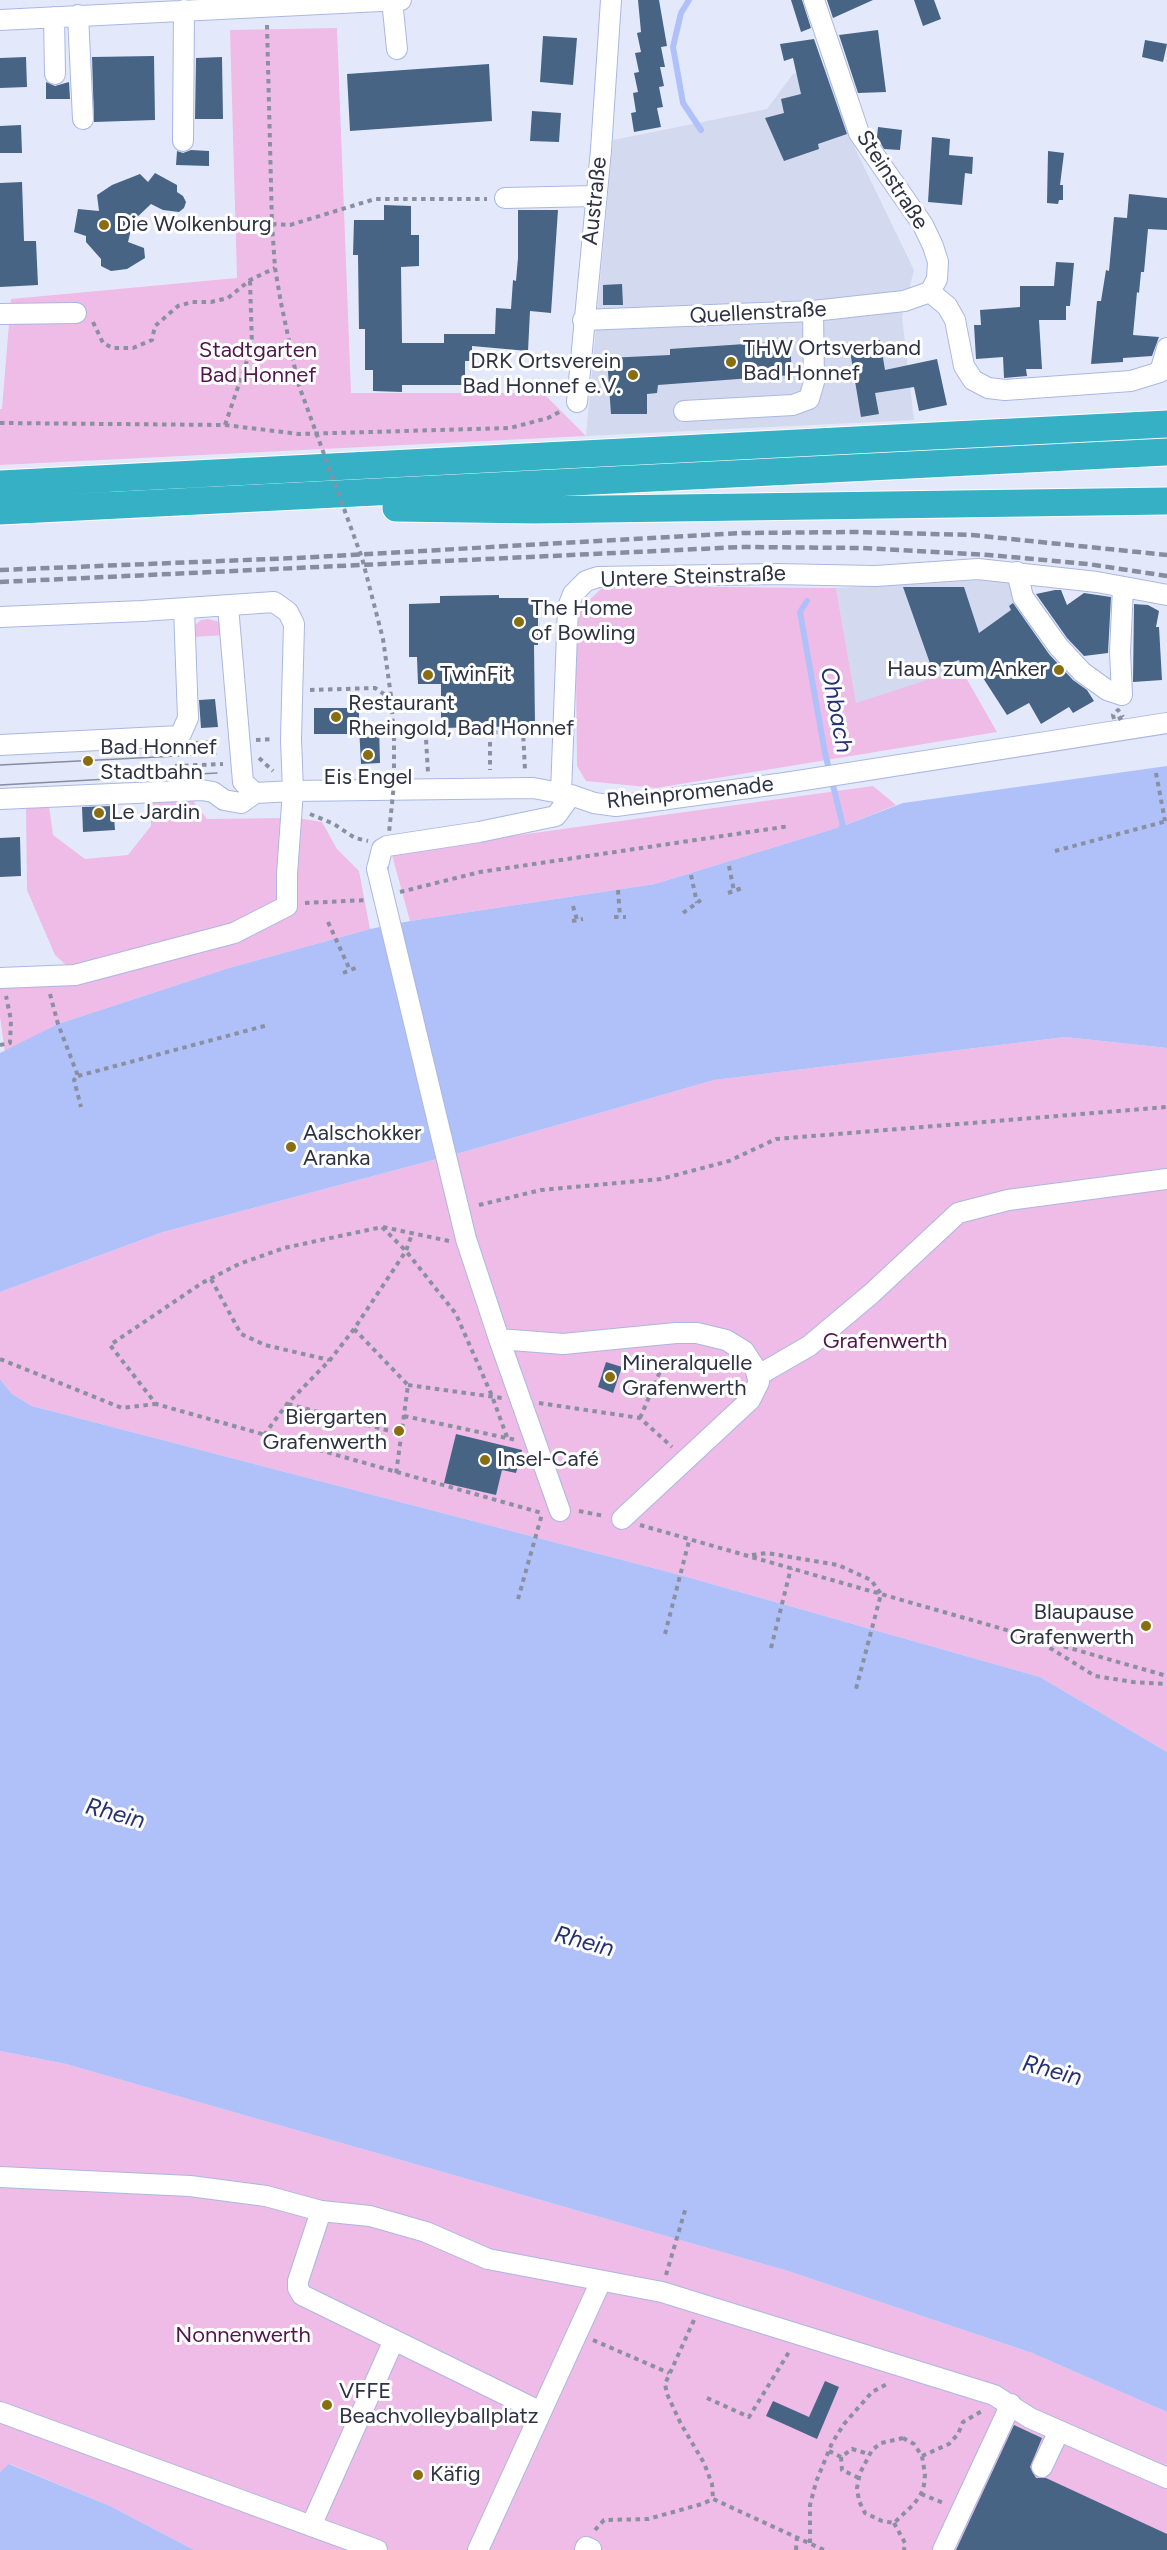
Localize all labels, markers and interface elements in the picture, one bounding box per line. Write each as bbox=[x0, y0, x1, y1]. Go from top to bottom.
street label: Steinstraße bbox=[850, 126, 934, 234]
street label: Austraße bbox=[577, 155, 613, 247]
place label: Die Wolkenburg bbox=[116, 212, 272, 238]
marker: Die Wolkenburg bbox=[97, 218, 111, 232]
street label: Quellenstraße bbox=[689, 296, 827, 330]
place label: THW Ortsverband Bad Honnef bbox=[743, 336, 921, 388]
park label: Stadtgarten Bad Honnef bbox=[199, 338, 317, 390]
place label: DRK Ortsverein Bad Honnef e.V. bbox=[462, 349, 621, 400]
marker: THW Ortsverband Bad Honnef bbox=[724, 355, 738, 369]
marker: DRK Ortsverein Bad Honnef e.V. bbox=[626, 368, 640, 382]
street label: Untere Steinstraße bbox=[600, 561, 786, 593]
place label: The Home of Bowling bbox=[531, 596, 636, 648]
marker: The Home of Bowling bbox=[512, 615, 526, 629]
place label: Haus zum Anker bbox=[887, 657, 1047, 683]
place label: TwinFit bbox=[440, 662, 512, 688]
marker: Haus zum Anker bbox=[1052, 663, 1066, 677]
water label: Ohbach bbox=[814, 665, 858, 755]
marker: TwinFit bbox=[421, 668, 435, 682]
place label: Restaurant Rheingold, Bad Honnef bbox=[348, 691, 574, 742]
marker: Restaurant Rheingold, Bad Honnef bbox=[329, 710, 343, 724]
place label: Bad Honnef Stadtbahn bbox=[100, 735, 217, 786]
marker: Eis Engel bbox=[361, 748, 375, 762]
marker: Bad Honnef Stadtbahn bbox=[81, 754, 95, 768]
place label: Eis Engel bbox=[324, 765, 412, 791]
street label: Rheinpromenade bbox=[605, 771, 775, 815]
place label: Le Jardin bbox=[111, 800, 200, 826]
marker: Le Jardin bbox=[92, 806, 106, 820]
place label: Aalschokker Aranka bbox=[303, 1121, 422, 1172]
marker: Aalschokker Aranka bbox=[284, 1140, 298, 1154]
park label: Grafenwerth bbox=[823, 1329, 947, 1355]
place label: Mineralquelle Grafenwerth bbox=[622, 1351, 752, 1402]
marker: Mineralquelle Grafenwerth bbox=[603, 1370, 617, 1384]
place label: Biergarten Grafenwerth bbox=[262, 1405, 387, 1456]
marker: Biergarten Grafenwerth bbox=[392, 1424, 406, 1438]
place label: Insel-Café bbox=[497, 1447, 599, 1473]
marker: Insel-Café bbox=[478, 1453, 492, 1467]
place label: Blaupause Grafenwerth bbox=[1009, 1600, 1134, 1652]
marker: Blaupause Grafenwerth bbox=[1139, 1619, 1153, 1633]
water label: Rhein bbox=[82, 1792, 148, 1836]
water label: Rhein bbox=[551, 1920, 617, 1964]
water label: Rhein bbox=[1019, 2049, 1085, 2093]
park label: Nonnenwerth bbox=[175, 2323, 311, 2349]
place label: VFFE Beachvolleyballplatz bbox=[339, 2379, 539, 2430]
marker: VFFE Beachvolleyballplatz bbox=[320, 2398, 334, 2412]
place label: Käfig bbox=[430, 2462, 481, 2488]
marker: Käfig bbox=[411, 2468, 425, 2482]

